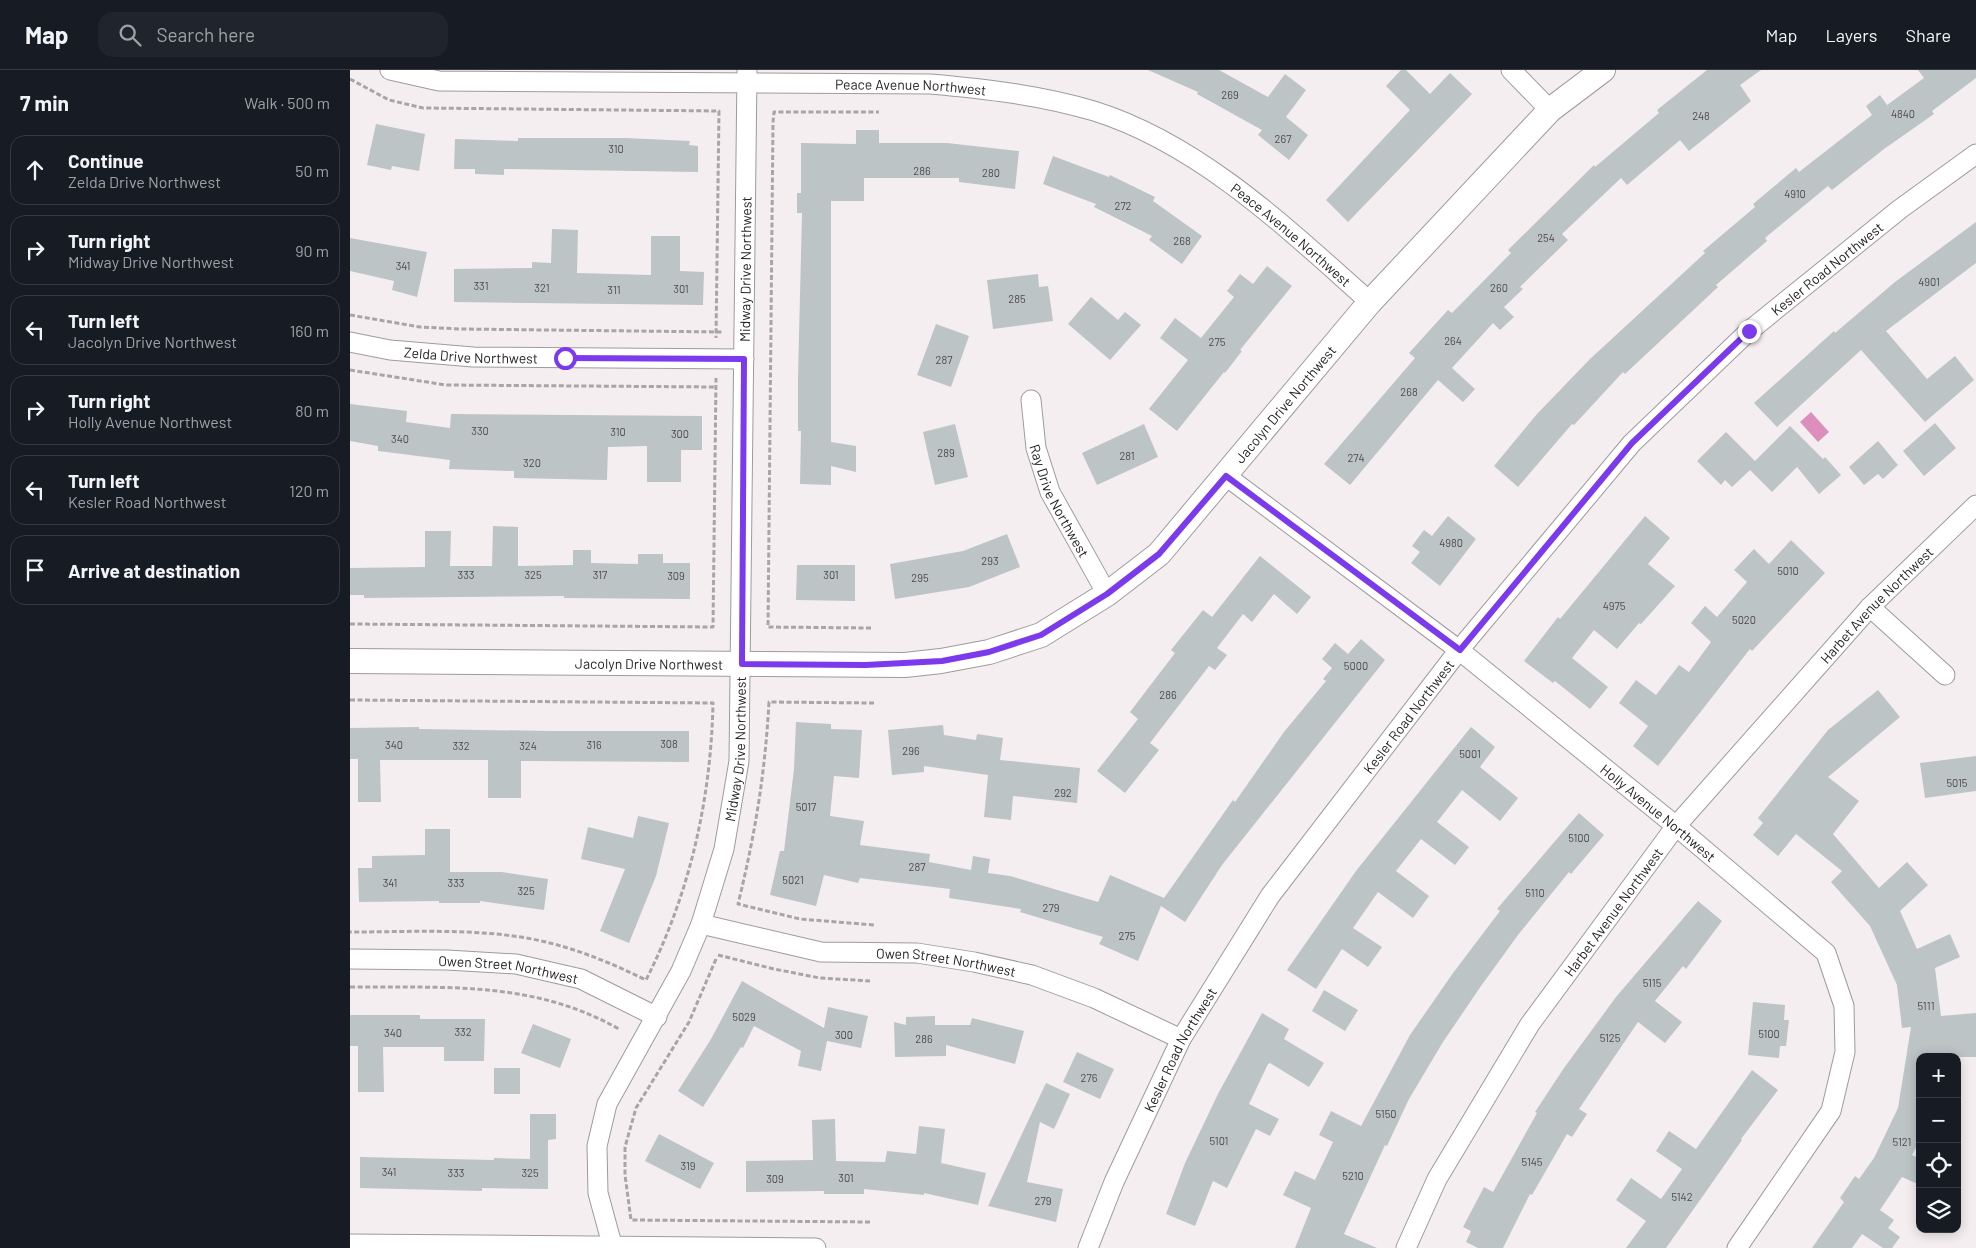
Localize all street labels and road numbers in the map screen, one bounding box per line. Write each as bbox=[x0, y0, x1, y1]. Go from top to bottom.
street label: Peace Avenue Northwest bbox=[835, 75, 987, 98]
street label: Peace Avenue Northwest bbox=[1228, 179, 1355, 290]
street label: Midway Drive Northwest bbox=[735, 196, 754, 342]
street label: Kesler Road Northwest bbox=[1767, 218, 1886, 319]
street label: Jacolyn Drive Northwest bbox=[1231, 342, 1339, 466]
street label: Zelda Drive Northwest bbox=[403, 343, 538, 366]
street label: Ray Drive Northwest bbox=[1027, 442, 1093, 560]
street label: Harbet Avenue Northwest bbox=[1816, 543, 1936, 666]
street label: Jacolyn Drive Northwest bbox=[575, 654, 723, 672]
street label: Kesler Road Northwest bbox=[1359, 656, 1457, 776]
street label: Midway Drive Northwest bbox=[720, 676, 748, 823]
street label: Holly Avenue Northwest bbox=[1598, 760, 1719, 865]
street label: Harbet Avenue Northwest bbox=[1560, 844, 1666, 979]
street label: Owen Street Northwest bbox=[876, 944, 1018, 980]
street label: Owen Street Northwest bbox=[438, 951, 580, 987]
street label: Kesler Road Northwest bbox=[1140, 984, 1220, 1114]

